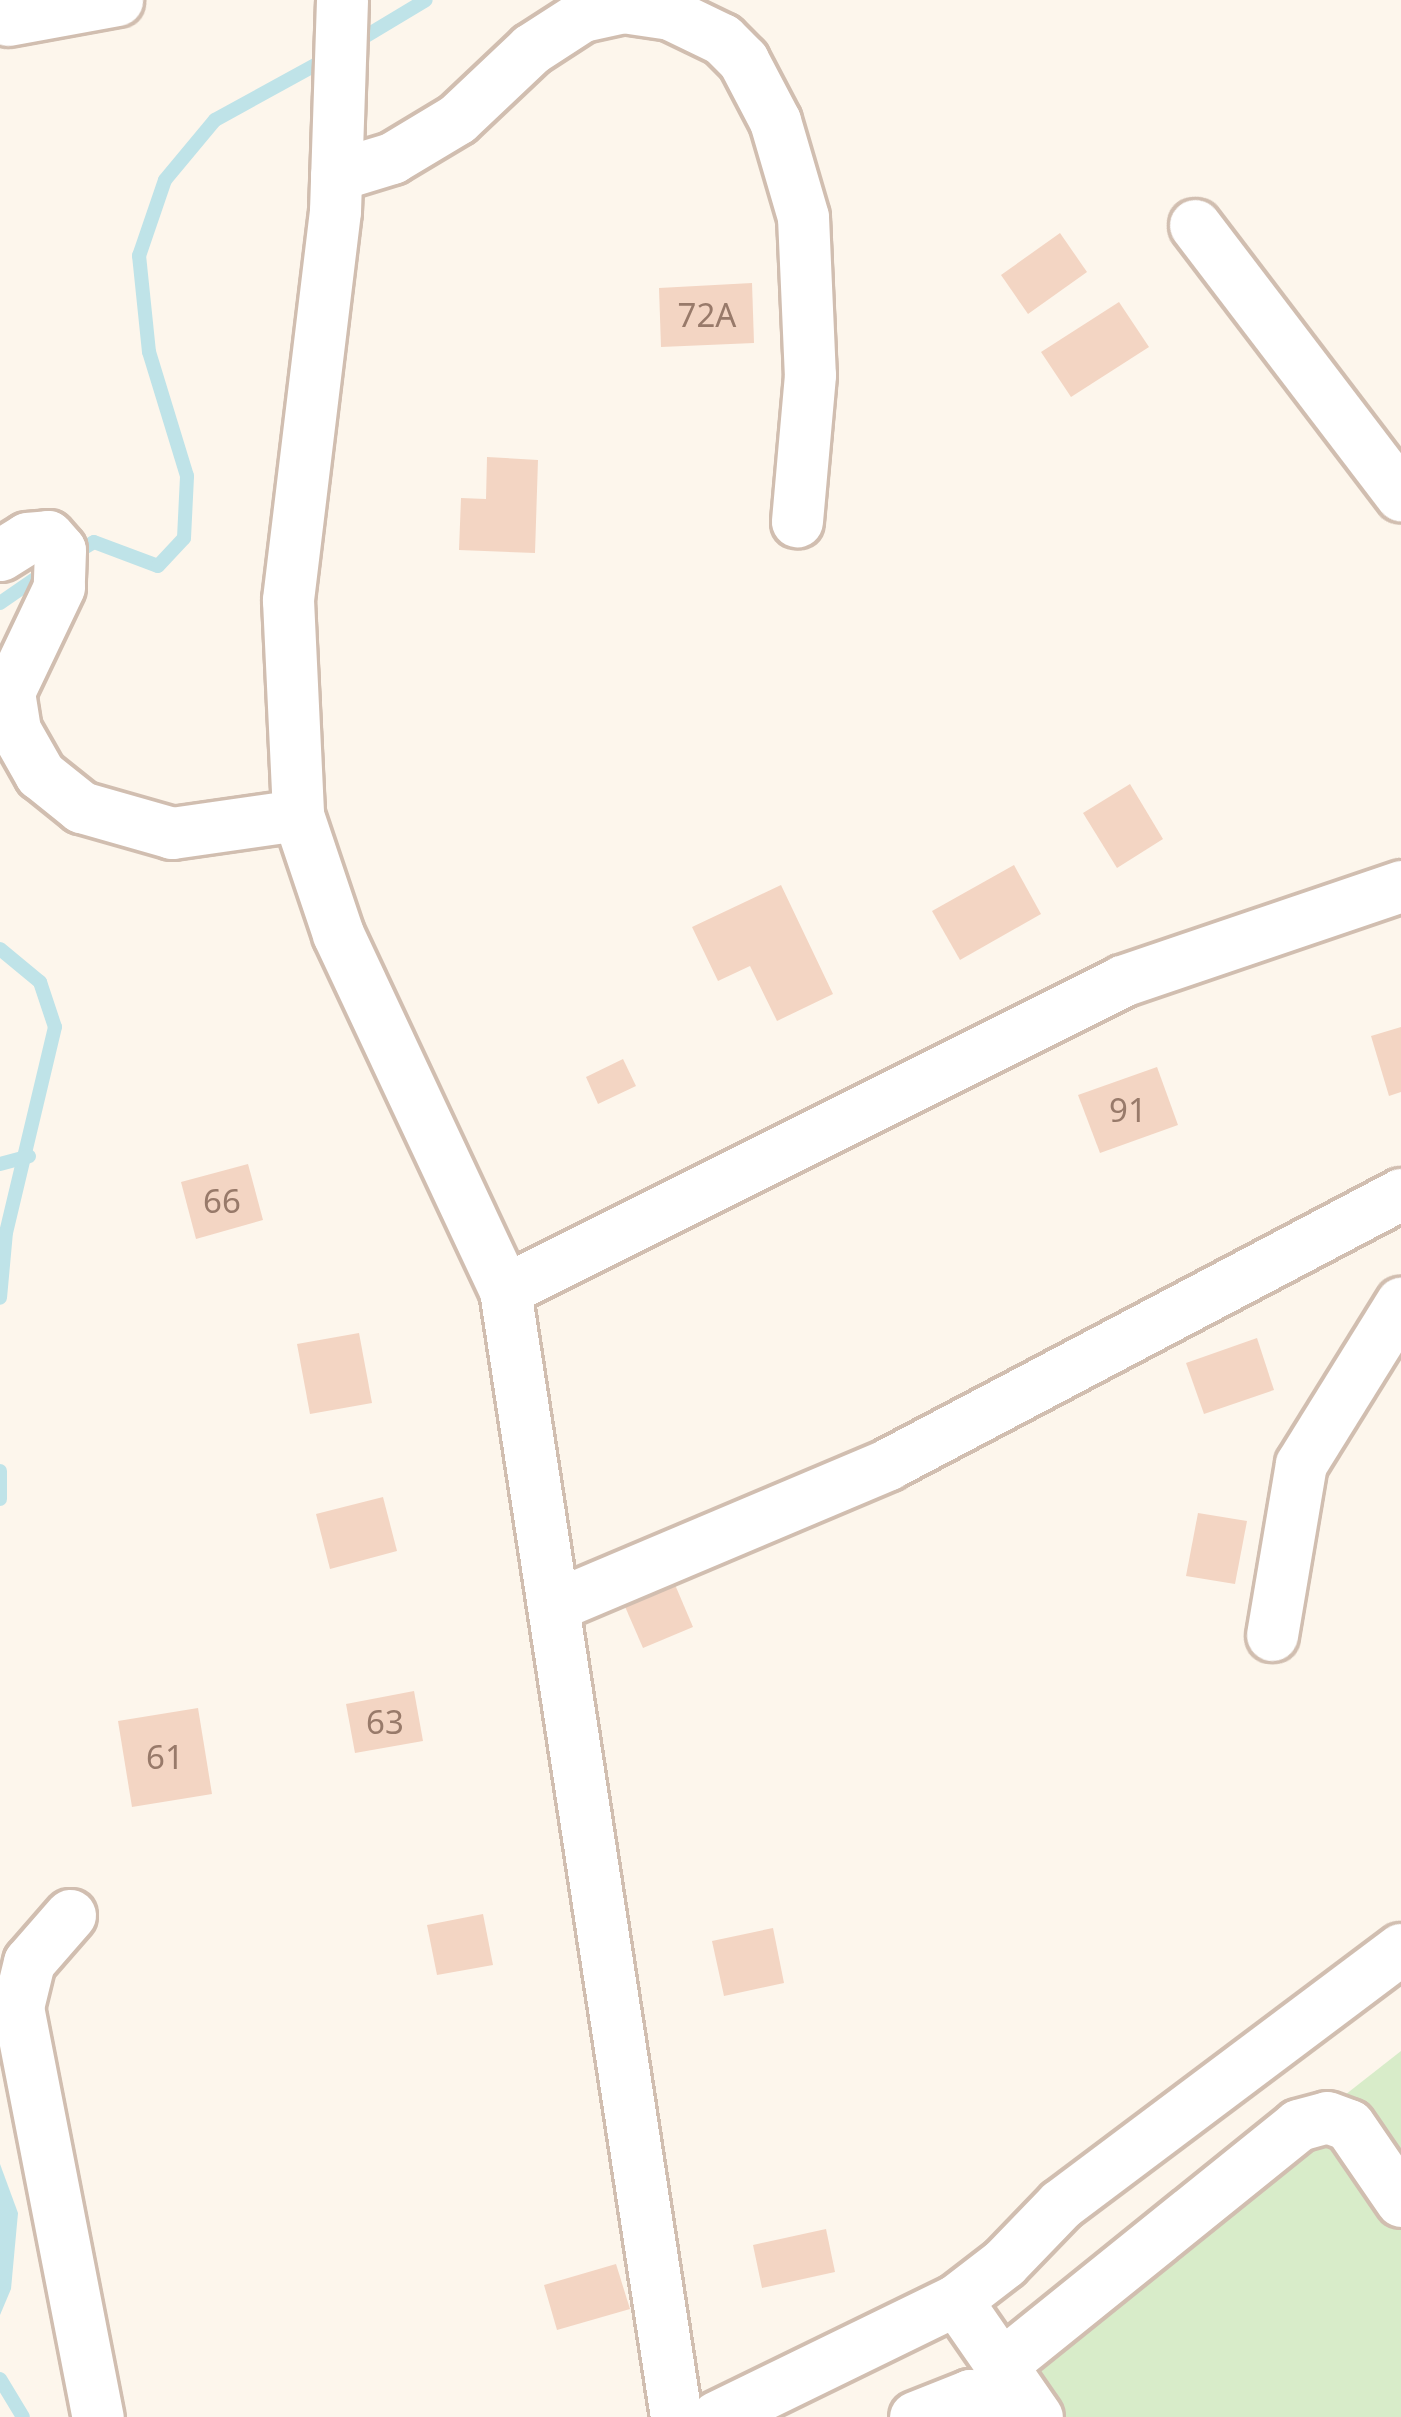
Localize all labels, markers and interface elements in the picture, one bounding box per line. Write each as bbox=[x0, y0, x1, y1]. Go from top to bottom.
house number: 72А bbox=[678, 295, 736, 335]
house number: 91 bbox=[1109, 1090, 1147, 1130]
house number: 66 bbox=[203, 1181, 241, 1221]
house number: 63 bbox=[366, 1702, 404, 1742]
house number: 61 bbox=[146, 1737, 184, 1777]

